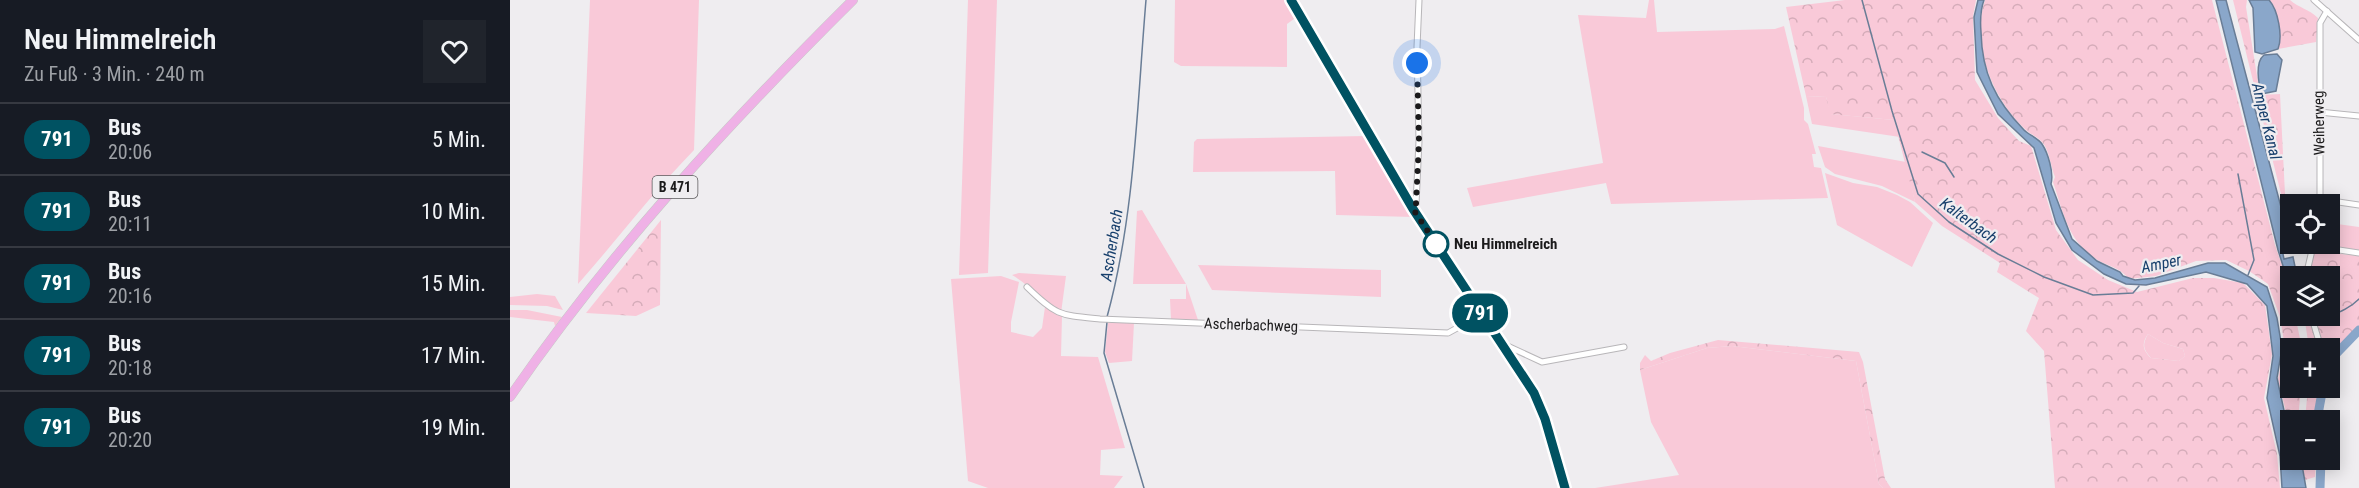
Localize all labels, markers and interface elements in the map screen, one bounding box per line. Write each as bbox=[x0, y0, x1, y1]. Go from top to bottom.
button: heart bbox=[423, 20, 486, 83]
text: Neu Himmelreich bbox=[24, 23, 217, 56]
your location bbox=[1402, 48, 1432, 78]
text: Zu Fuß · 3 Min. · 240 m bbox=[24, 62, 205, 86]
water label: Amper Kanal bbox=[2248, 80, 2285, 162]
street label: Weiherweg bbox=[2309, 90, 2329, 156]
text: Bus bbox=[108, 115, 141, 140]
text: 791 bbox=[41, 127, 73, 151]
text: 5 Min. bbox=[432, 127, 486, 152]
text: 20:06 bbox=[108, 140, 152, 164]
road number: B 471 bbox=[652, 176, 698, 198]
text: Bus bbox=[108, 187, 141, 212]
water label: Kalterbach bbox=[1937, 193, 2001, 247]
map controls bbox=[2280, 194, 2340, 470]
button: locate bbox=[2280, 194, 2340, 254]
text: 791 bbox=[41, 199, 73, 223]
text: 10 Min. bbox=[421, 199, 486, 224]
water label: Ascherbach bbox=[1096, 208, 1127, 283]
text: 20:11 bbox=[108, 212, 152, 236]
marker: Neu Himmelreich bbox=[1423, 231, 1449, 257]
place label: Neu Himmelreich bbox=[1454, 235, 1557, 253]
water label: Amper bbox=[2138, 250, 2184, 277]
text: Bus bbox=[108, 259, 141, 284]
button: layers bbox=[2280, 266, 2340, 326]
text: 791 bbox=[41, 271, 73, 295]
text: 15 Min. bbox=[421, 271, 486, 296]
text: 20:16 bbox=[108, 284, 152, 308]
line badge: 791 bbox=[1446, 294, 1514, 332]
text: 791 bbox=[1464, 301, 1496, 325]
street label: Ascherbachweg bbox=[1204, 314, 1298, 336]
text: Bus bbox=[108, 331, 141, 356]
button: + bbox=[2280, 338, 2340, 398]
text: 791 bbox=[41, 343, 73, 367]
text: 17 Min. bbox=[421, 343, 486, 368]
text: 20:18 bbox=[108, 356, 152, 380]
text: Bus bbox=[108, 403, 141, 428]
button: − bbox=[2280, 410, 2340, 470]
text: 791 bbox=[41, 415, 73, 439]
text: 19 Min. bbox=[421, 415, 486, 440]
text: 20:20 bbox=[108, 428, 152, 452]

